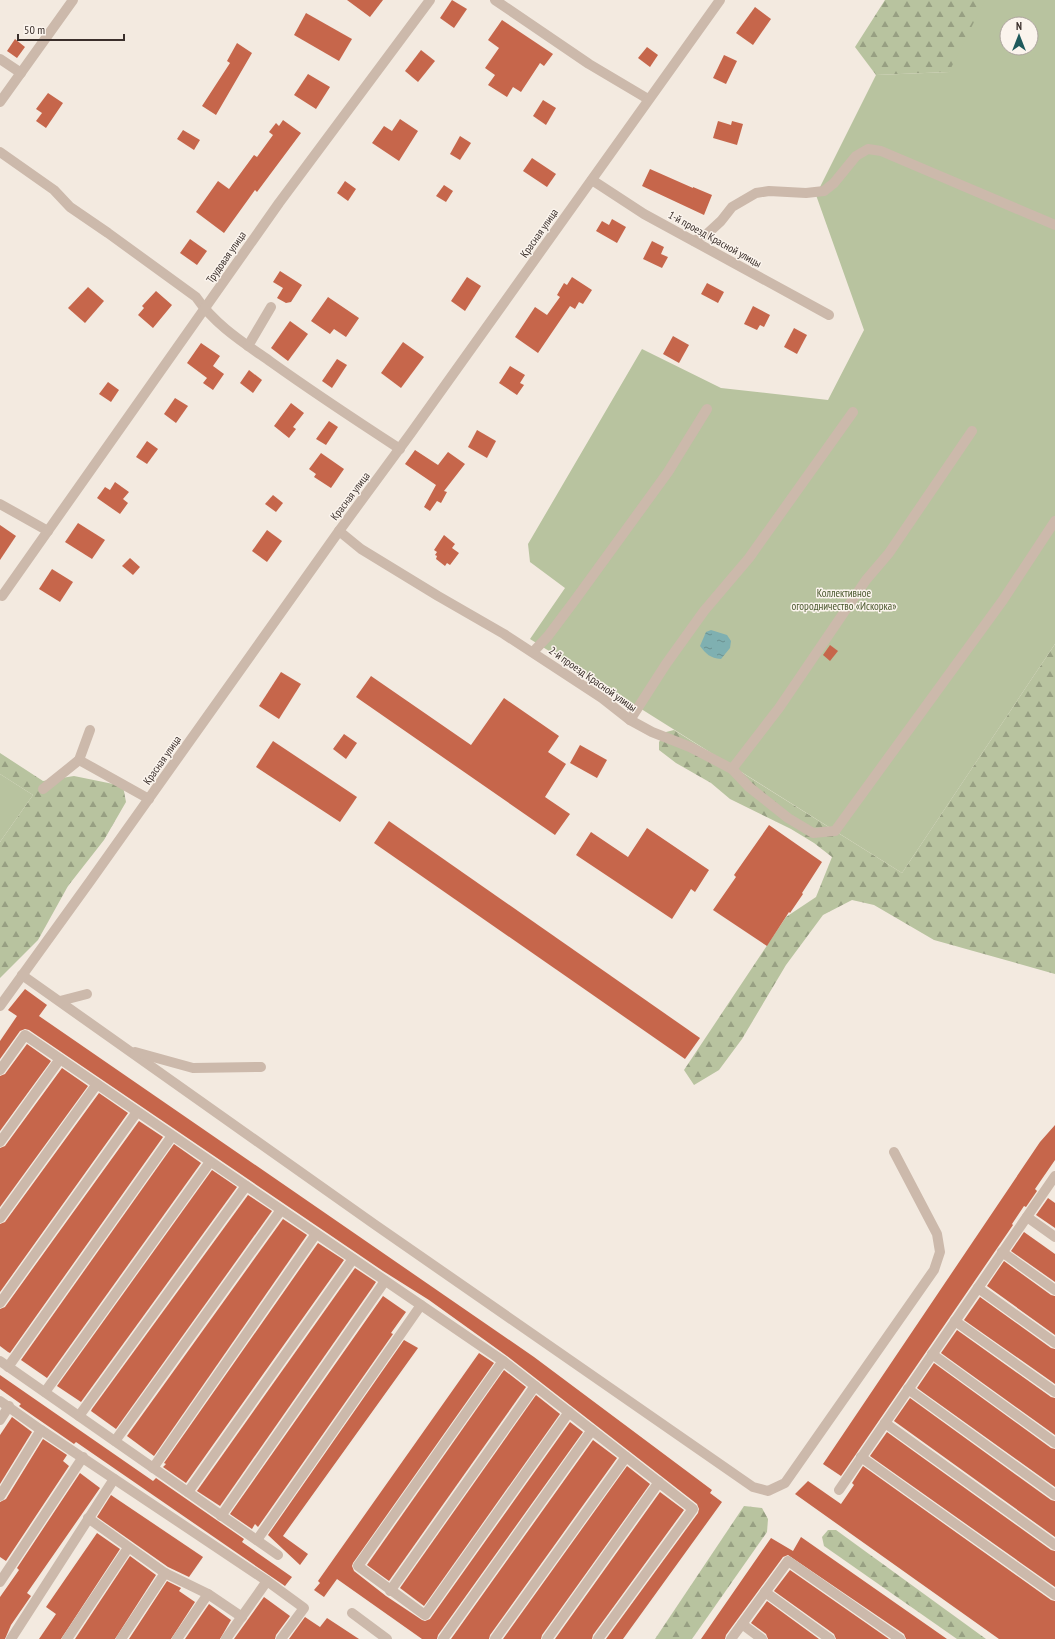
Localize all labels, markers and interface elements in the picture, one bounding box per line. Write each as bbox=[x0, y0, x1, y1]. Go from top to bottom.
scale bar bbox=[18, 16, 124, 42]
north arrow bbox=[999, 16, 1039, 56]
text: N bbox=[1016, 19, 1022, 33]
text: 50 m bbox=[24, 22, 45, 37]
street label: Красная улица bbox=[517, 206, 561, 260]
street label: 1-й проезд Красной улицы bbox=[666, 208, 764, 270]
street label: Трудовая улица bbox=[203, 228, 249, 286]
street label: Красная улица bbox=[327, 469, 373, 523]
park label: Коллективное огородничество «Искорка» bbox=[791, 586, 897, 613]
street label: 2-й проезд Красной улицы bbox=[546, 643, 640, 715]
street label: Красная улица bbox=[140, 733, 184, 787]

